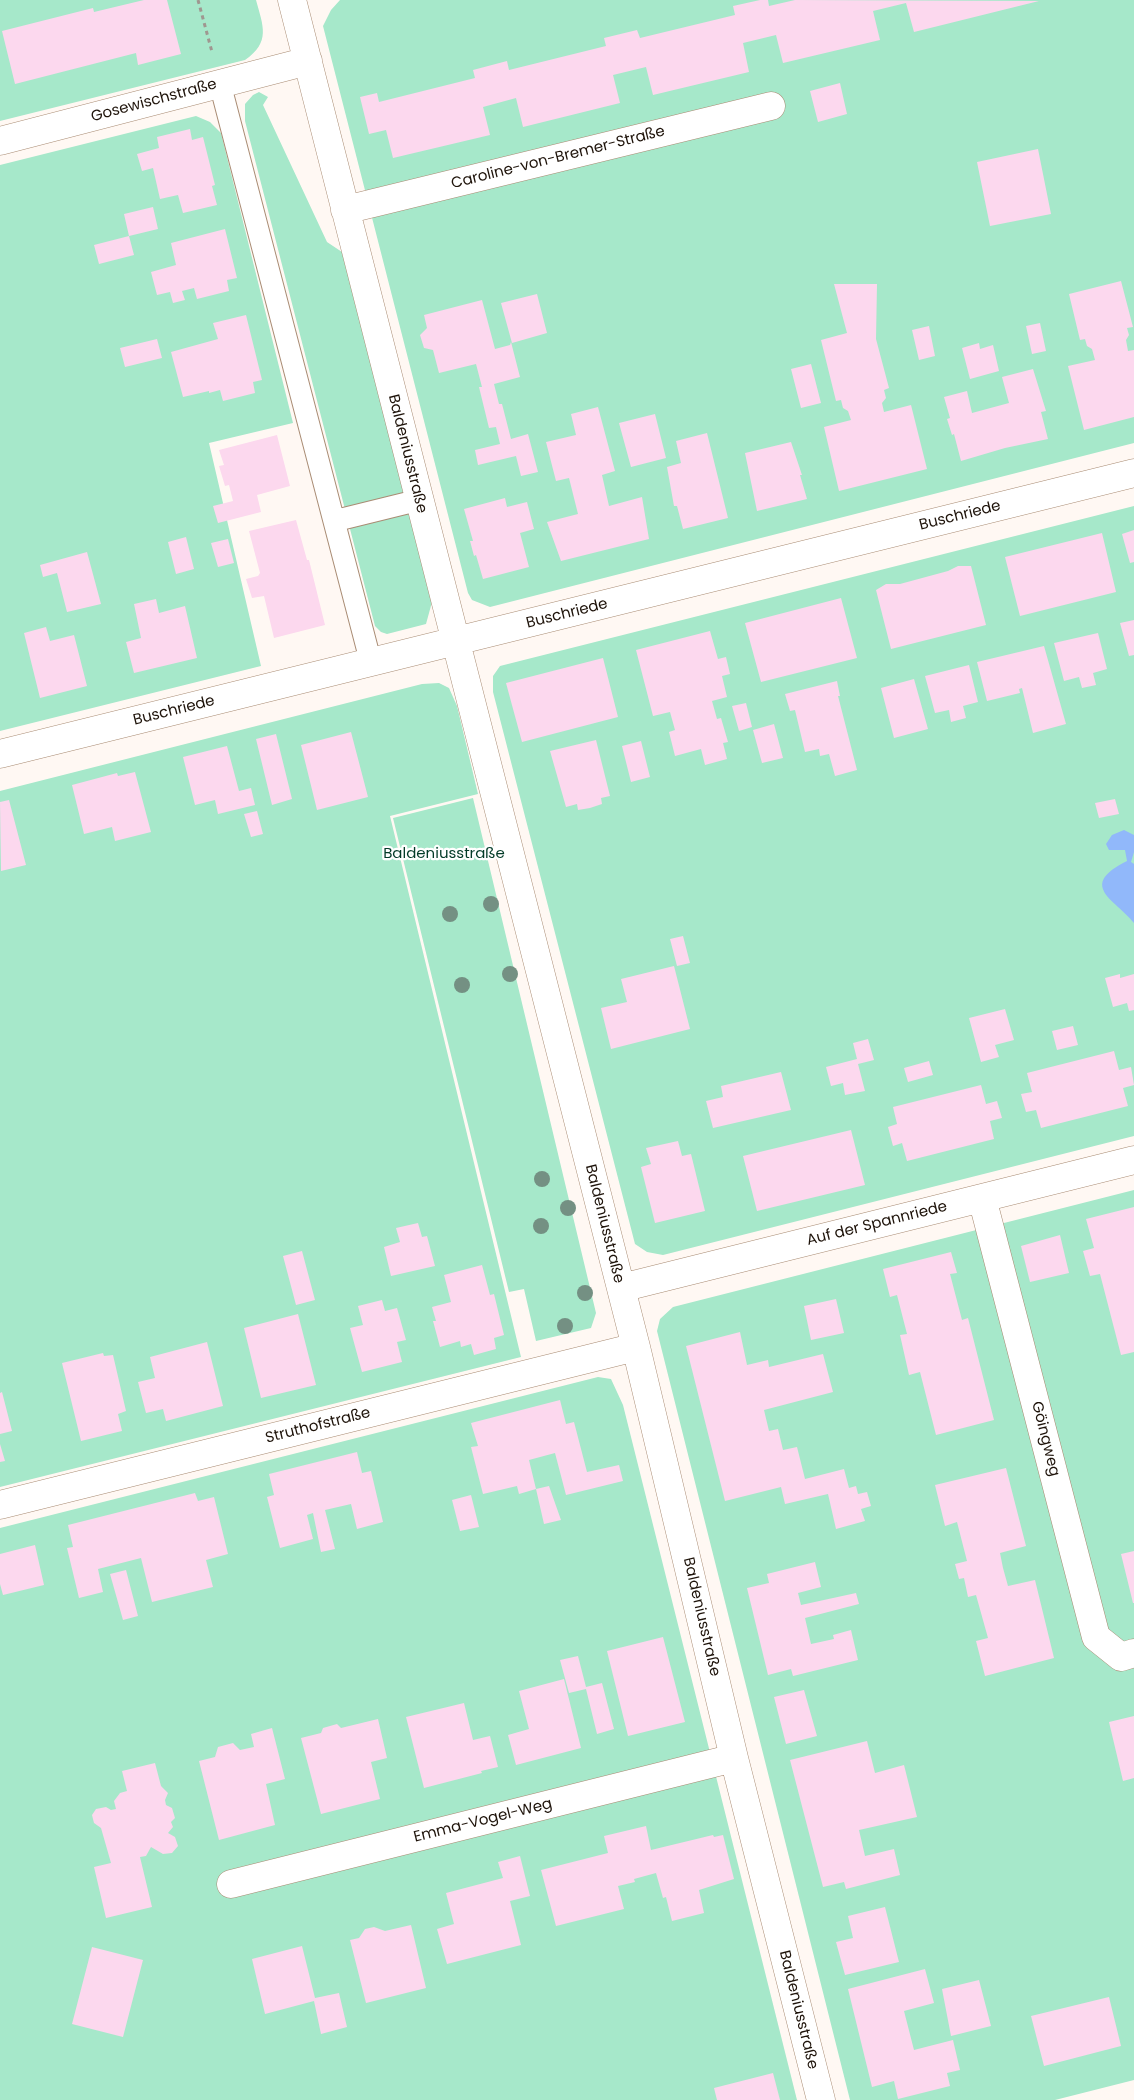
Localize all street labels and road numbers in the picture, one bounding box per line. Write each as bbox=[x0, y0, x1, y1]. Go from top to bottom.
street label: Gosewischstraße bbox=[89, 76, 219, 126]
street label: Caroline-von-Bremer-Straße bbox=[449, 123, 667, 193]
street label: Baldeniusstraße bbox=[384, 393, 430, 515]
street label: Buschriede bbox=[917, 497, 1003, 535]
street label: Buschriede bbox=[524, 595, 610, 633]
street label: Buschriede bbox=[131, 692, 217, 730]
street label: Baldeniusstraße bbox=[581, 1163, 627, 1285]
street label: Auf der Spannriede bbox=[805, 1198, 949, 1250]
street label: Göingweg bbox=[1027, 1400, 1063, 1478]
street label: Struthofstraße bbox=[264, 1404, 372, 1448]
street label: Baldeniusstraße bbox=[679, 1556, 723, 1678]
street label: Emma-Vogel-Weg bbox=[412, 1795, 554, 1847]
street label: Baldeniusstraße bbox=[775, 1949, 821, 2071]

